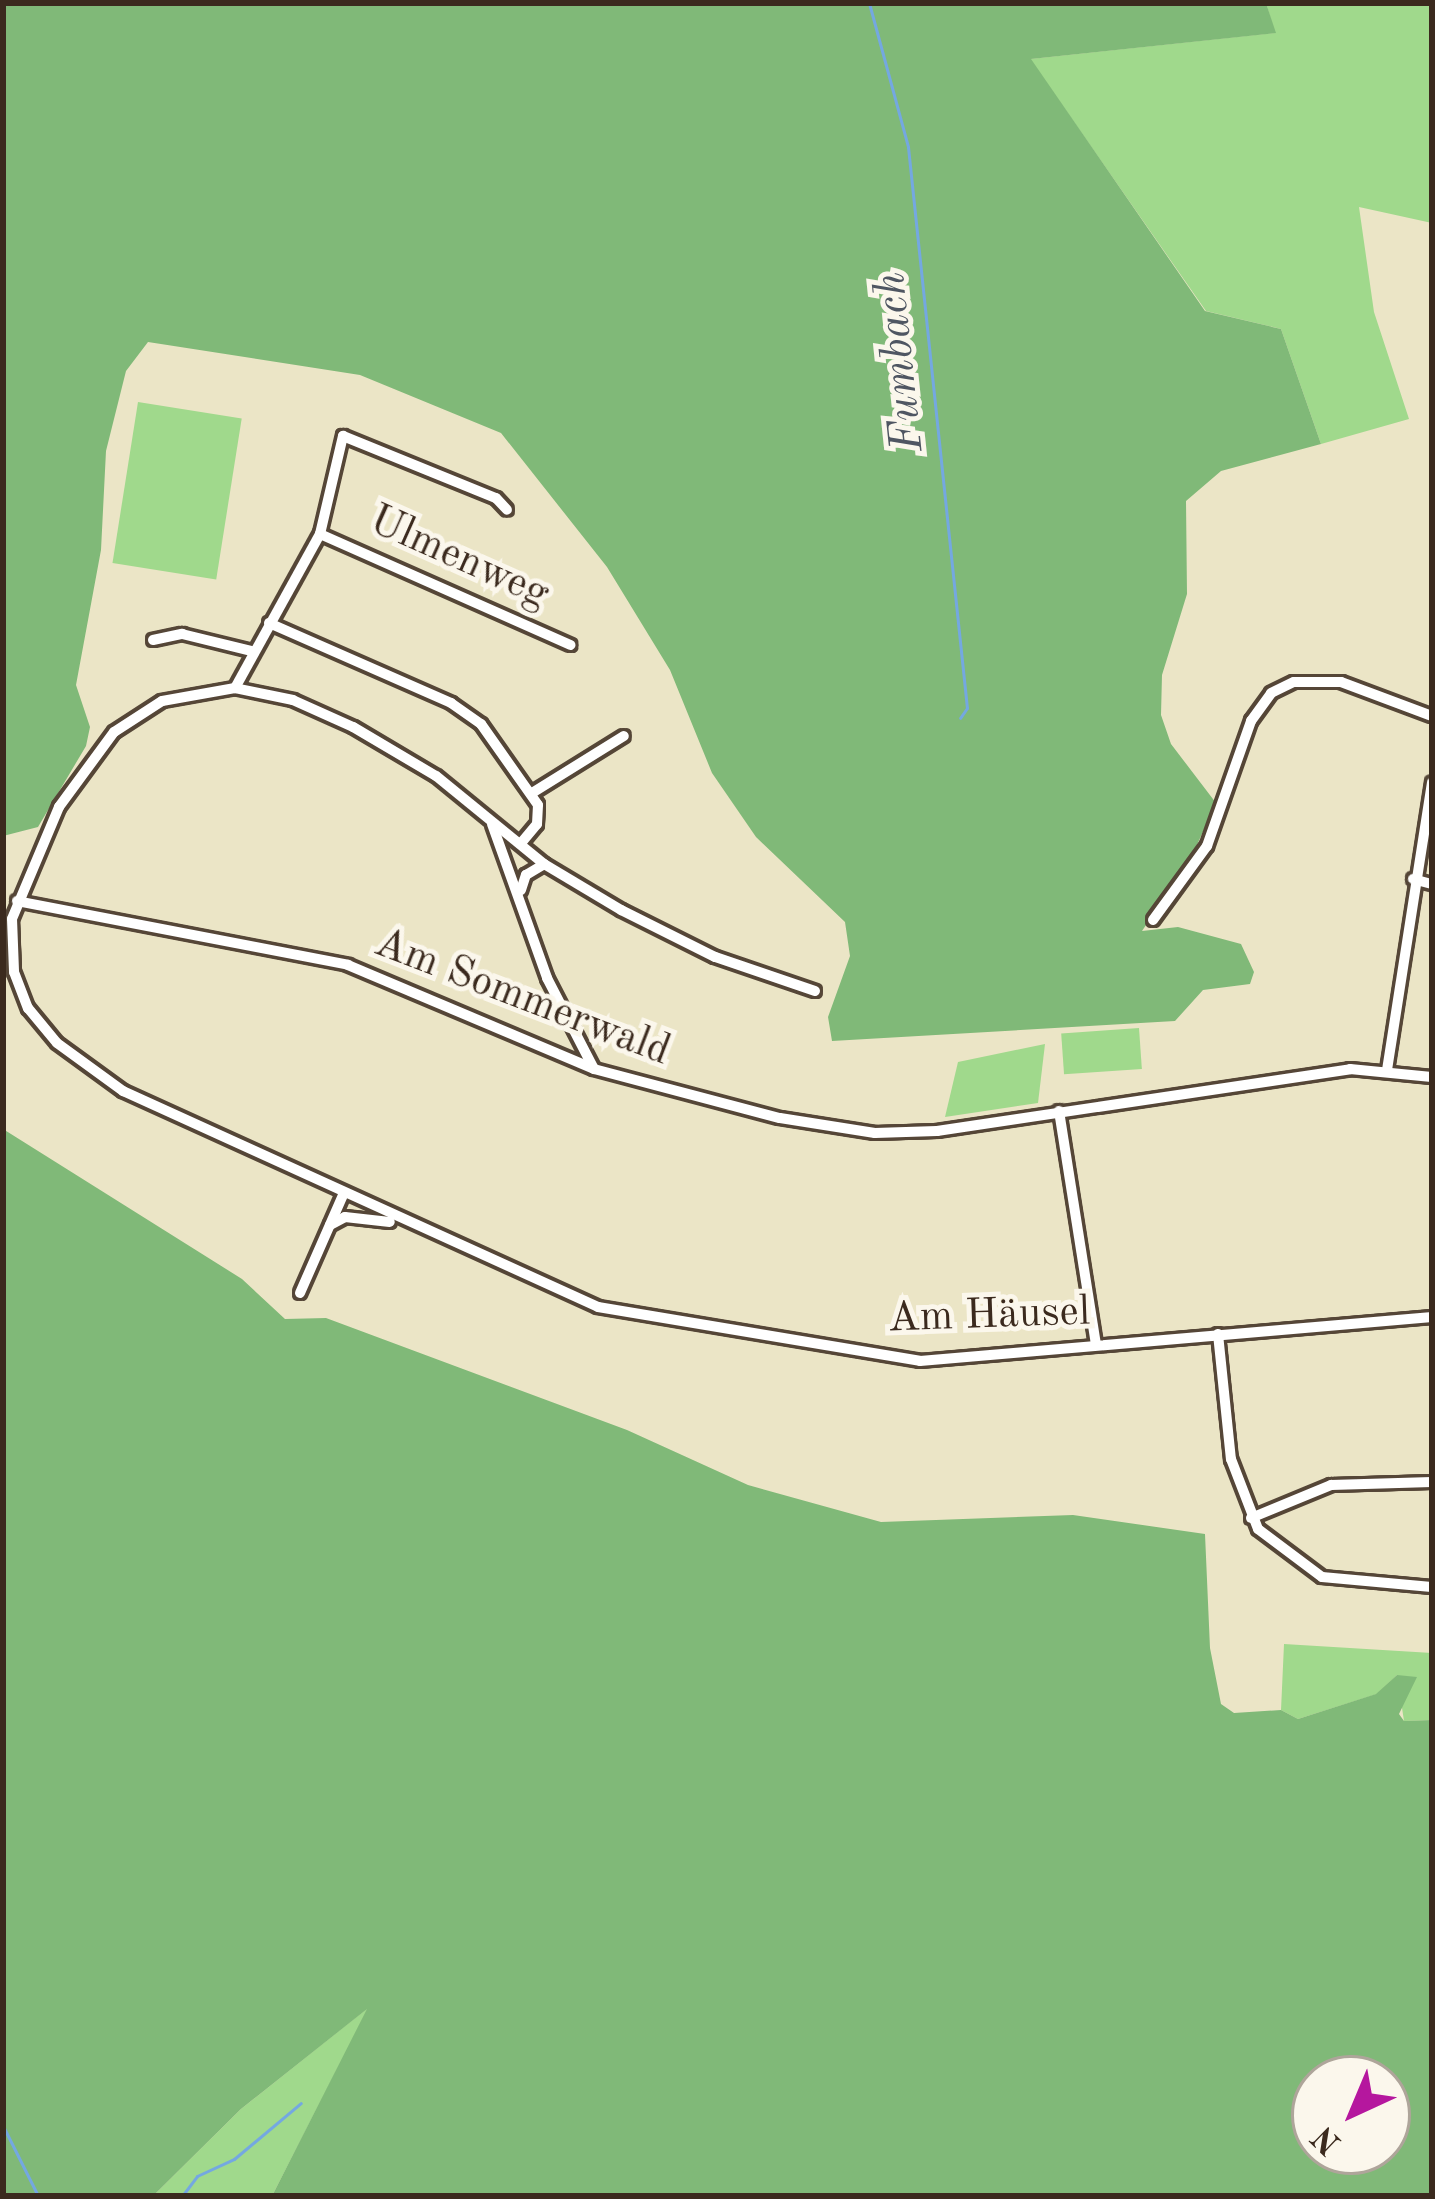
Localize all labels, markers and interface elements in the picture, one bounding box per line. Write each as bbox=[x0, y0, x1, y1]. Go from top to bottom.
water label: Fumbach bbox=[865, 269, 937, 455]
street label: Ulmenweg bbox=[361, 496, 557, 620]
street label: Am Sommerwald bbox=[367, 918, 677, 1078]
street label: Am Häusel bbox=[887, 1287, 1091, 1345]
north arrow bbox=[1291, 2055, 1411, 2175]
text: N bbox=[1307, 2118, 1348, 2160]

